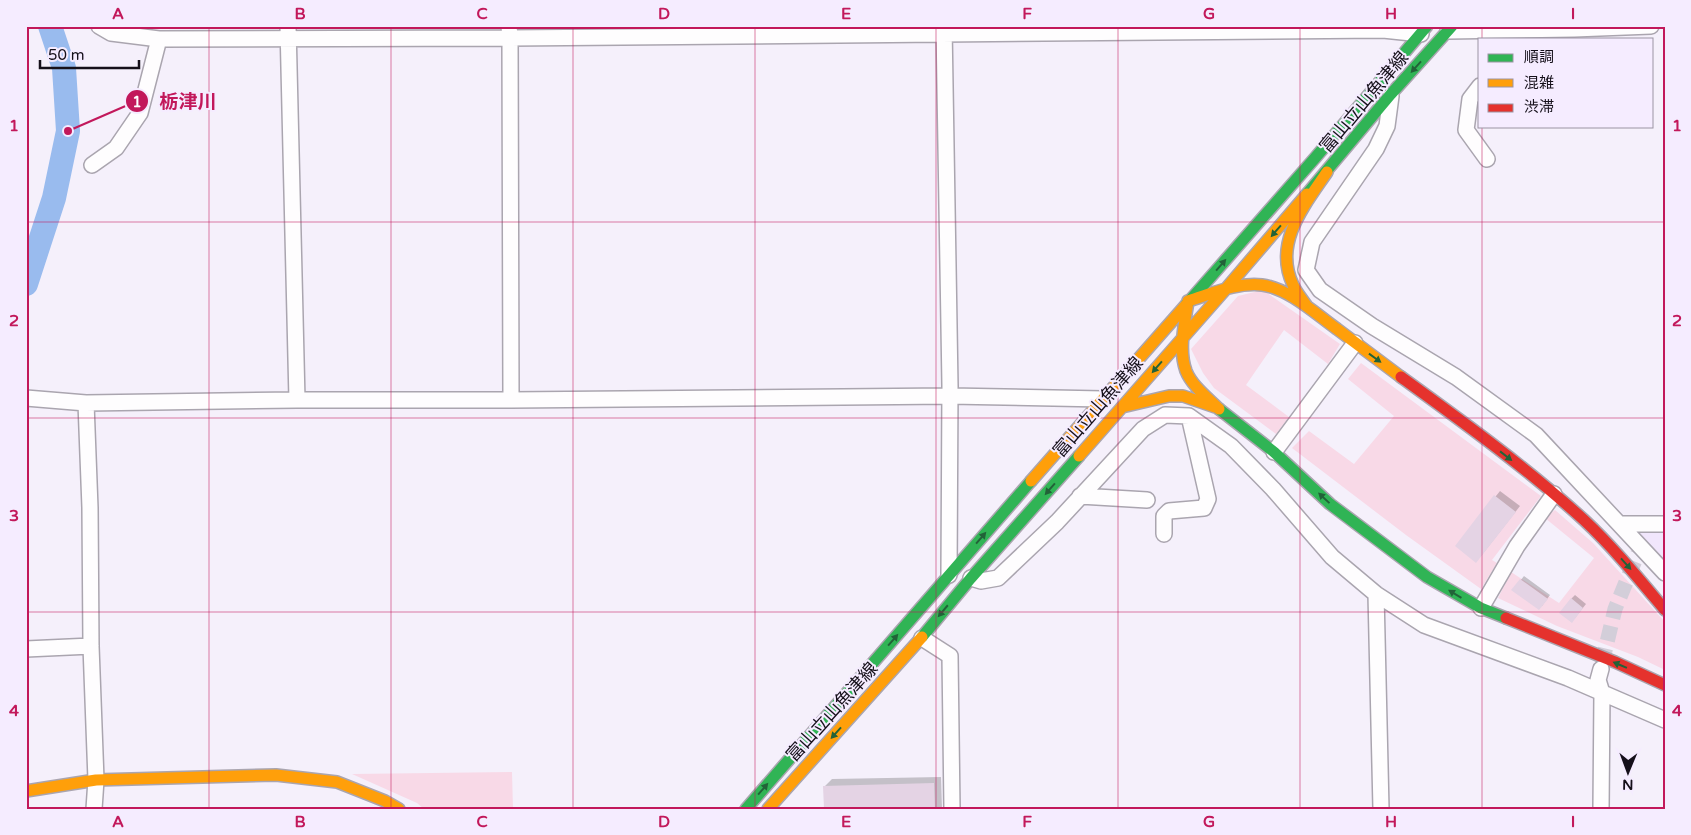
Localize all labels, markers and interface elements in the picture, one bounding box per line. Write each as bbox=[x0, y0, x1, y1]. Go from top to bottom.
text: A bbox=[112, 4, 124, 24]
text: B bbox=[294, 4, 306, 24]
text: C bbox=[476, 4, 488, 24]
text: D bbox=[658, 4, 670, 24]
text: E bbox=[841, 4, 851, 24]
text: F bbox=[1022, 4, 1032, 24]
text: G bbox=[1203, 4, 1215, 24]
text: H bbox=[1385, 4, 1397, 24]
text: I bbox=[1571, 4, 1575, 24]
scale bar bbox=[40, 38, 139, 70]
legend bbox=[1478, 38, 1654, 128]
text: 50 m bbox=[48, 46, 85, 64]
street label: 富山立山魚津線 bbox=[1315, 47, 1413, 157]
text: 順調 bbox=[1524, 48, 1554, 66]
one-way arrow bbox=[1410, 60, 1422, 72]
text: 混雑 bbox=[1524, 74, 1554, 92]
callout: 栃津川 bbox=[125, 84, 227, 118]
text: 栃津川 bbox=[159, 91, 217, 113]
text: 1 bbox=[132, 93, 142, 111]
text: 渋滞 bbox=[1524, 98, 1554, 116]
text: 1 bbox=[9, 116, 19, 136]
text: 1 bbox=[1672, 116, 1682, 136]
one-way arrow bbox=[1271, 224, 1282, 237]
one-way arrow bbox=[1216, 258, 1227, 271]
text: 2 bbox=[9, 311, 19, 331]
text: 2 bbox=[1672, 311, 1682, 331]
street label: 富山立山魚津線 bbox=[1048, 352, 1148, 462]
one-way arrow bbox=[1369, 353, 1382, 363]
one-way arrow bbox=[1152, 360, 1163, 373]
one-way arrow bbox=[1499, 450, 1512, 461]
one-way arrow bbox=[1044, 482, 1056, 494]
one-way arrow bbox=[1318, 492, 1330, 504]
text: 3 bbox=[9, 506, 19, 526]
text: 3 bbox=[1672, 506, 1682, 526]
one-way arrow bbox=[975, 533, 987, 545]
one-way arrow bbox=[1620, 558, 1632, 570]
one-way arrow bbox=[1448, 589, 1462, 598]
one-way arrow bbox=[938, 605, 949, 618]
one-way arrow bbox=[887, 635, 899, 647]
street label: 富山立山魚津線 bbox=[782, 658, 882, 766]
one-way arrow bbox=[1613, 660, 1627, 668]
text: 4 bbox=[9, 701, 19, 721]
text: 4 bbox=[1672, 701, 1682, 721]
one-way arrow bbox=[830, 727, 842, 739]
north arrow bbox=[1604, 748, 1654, 798]
text: N bbox=[1622, 776, 1634, 793]
one-way arrow bbox=[757, 784, 769, 796]
text: A bbox=[112, 812, 124, 832]
text: B bbox=[294, 812, 306, 832]
text: C bbox=[476, 812, 488, 832]
text: D bbox=[658, 812, 670, 832]
text: E bbox=[841, 812, 851, 832]
text: F bbox=[1022, 812, 1032, 832]
text: G bbox=[1203, 812, 1215, 832]
text: H bbox=[1385, 812, 1397, 832]
text: I bbox=[1571, 812, 1575, 832]

